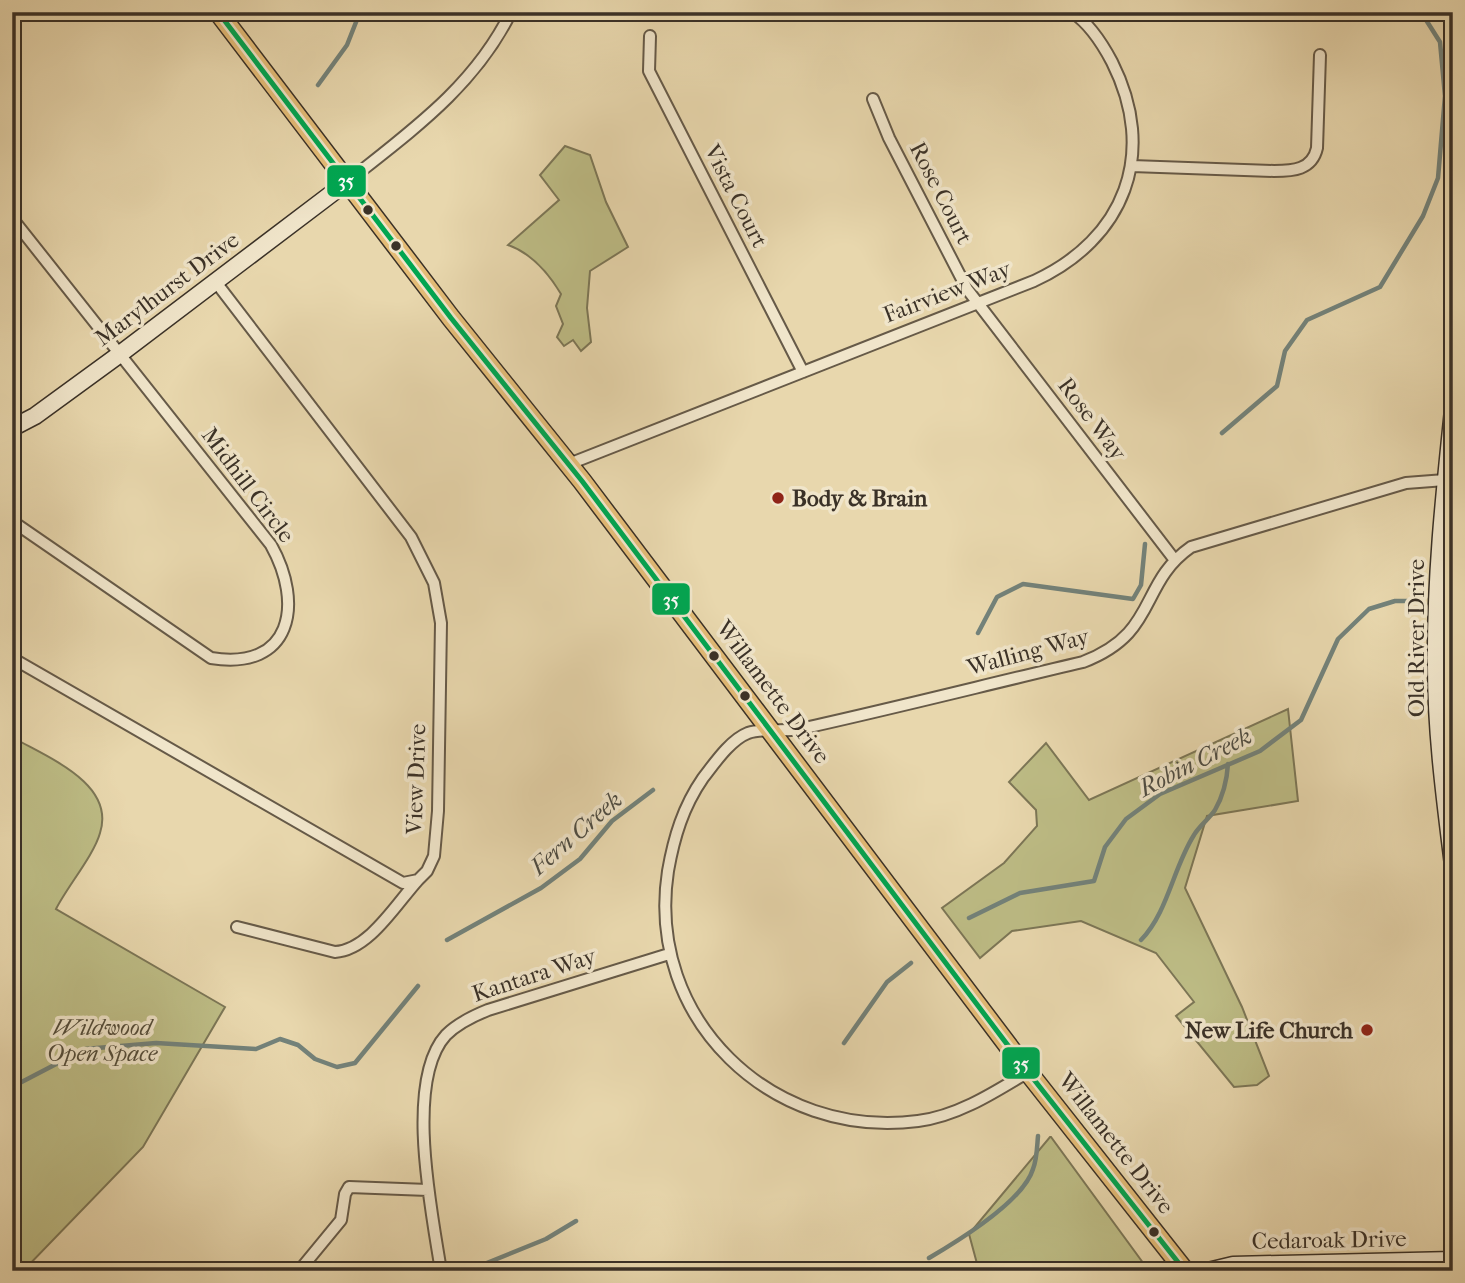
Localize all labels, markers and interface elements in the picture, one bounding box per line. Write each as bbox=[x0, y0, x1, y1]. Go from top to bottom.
street label: Rose Court bbox=[904, 137, 978, 249]
street label: Vista Court bbox=[698, 139, 773, 252]
line badge: 35 bbox=[326, 164, 367, 198]
text: 35 bbox=[338, 170, 354, 192]
unlabelled marker bbox=[361, 203, 375, 217]
street label: Marylhurst Drive bbox=[90, 226, 244, 352]
unlabelled marker bbox=[389, 239, 403, 253]
street label: Fairview Way bbox=[879, 255, 1015, 329]
street label: Rose Way bbox=[1052, 372, 1132, 466]
street label: Midhill Circle bbox=[196, 422, 300, 548]
place label: Body & Brain bbox=[792, 485, 928, 512]
marker: Body & Brain bbox=[770, 490, 786, 506]
street label: Old River Drive bbox=[1403, 559, 1430, 717]
line badge: 35 bbox=[651, 582, 691, 616]
text: 35 bbox=[663, 589, 679, 611]
street label: Willamette Drive bbox=[710, 614, 836, 769]
street label: Walling Way bbox=[963, 623, 1093, 682]
unlabelled marker bbox=[707, 649, 721, 663]
unlabelled marker bbox=[738, 689, 752, 703]
water label: Robin Creek bbox=[1132, 722, 1256, 803]
street label: View Drive bbox=[401, 723, 431, 836]
water label: Fern Creek bbox=[524, 786, 628, 881]
street label: Kantara Way bbox=[469, 942, 600, 1008]
park label: Wildwood Open Space bbox=[47, 1014, 158, 1067]
place label: New Life Church bbox=[1185, 1017, 1354, 1044]
marker: New Life Church bbox=[1359, 1022, 1375, 1038]
line badge: 35 bbox=[1001, 1046, 1041, 1080]
text: 35 bbox=[1013, 1053, 1029, 1075]
street label: Willamette Drive bbox=[1052, 1066, 1180, 1219]
unlabelled marker bbox=[1147, 1225, 1161, 1239]
street label: Cedaroak Drive bbox=[1251, 1225, 1407, 1255]

